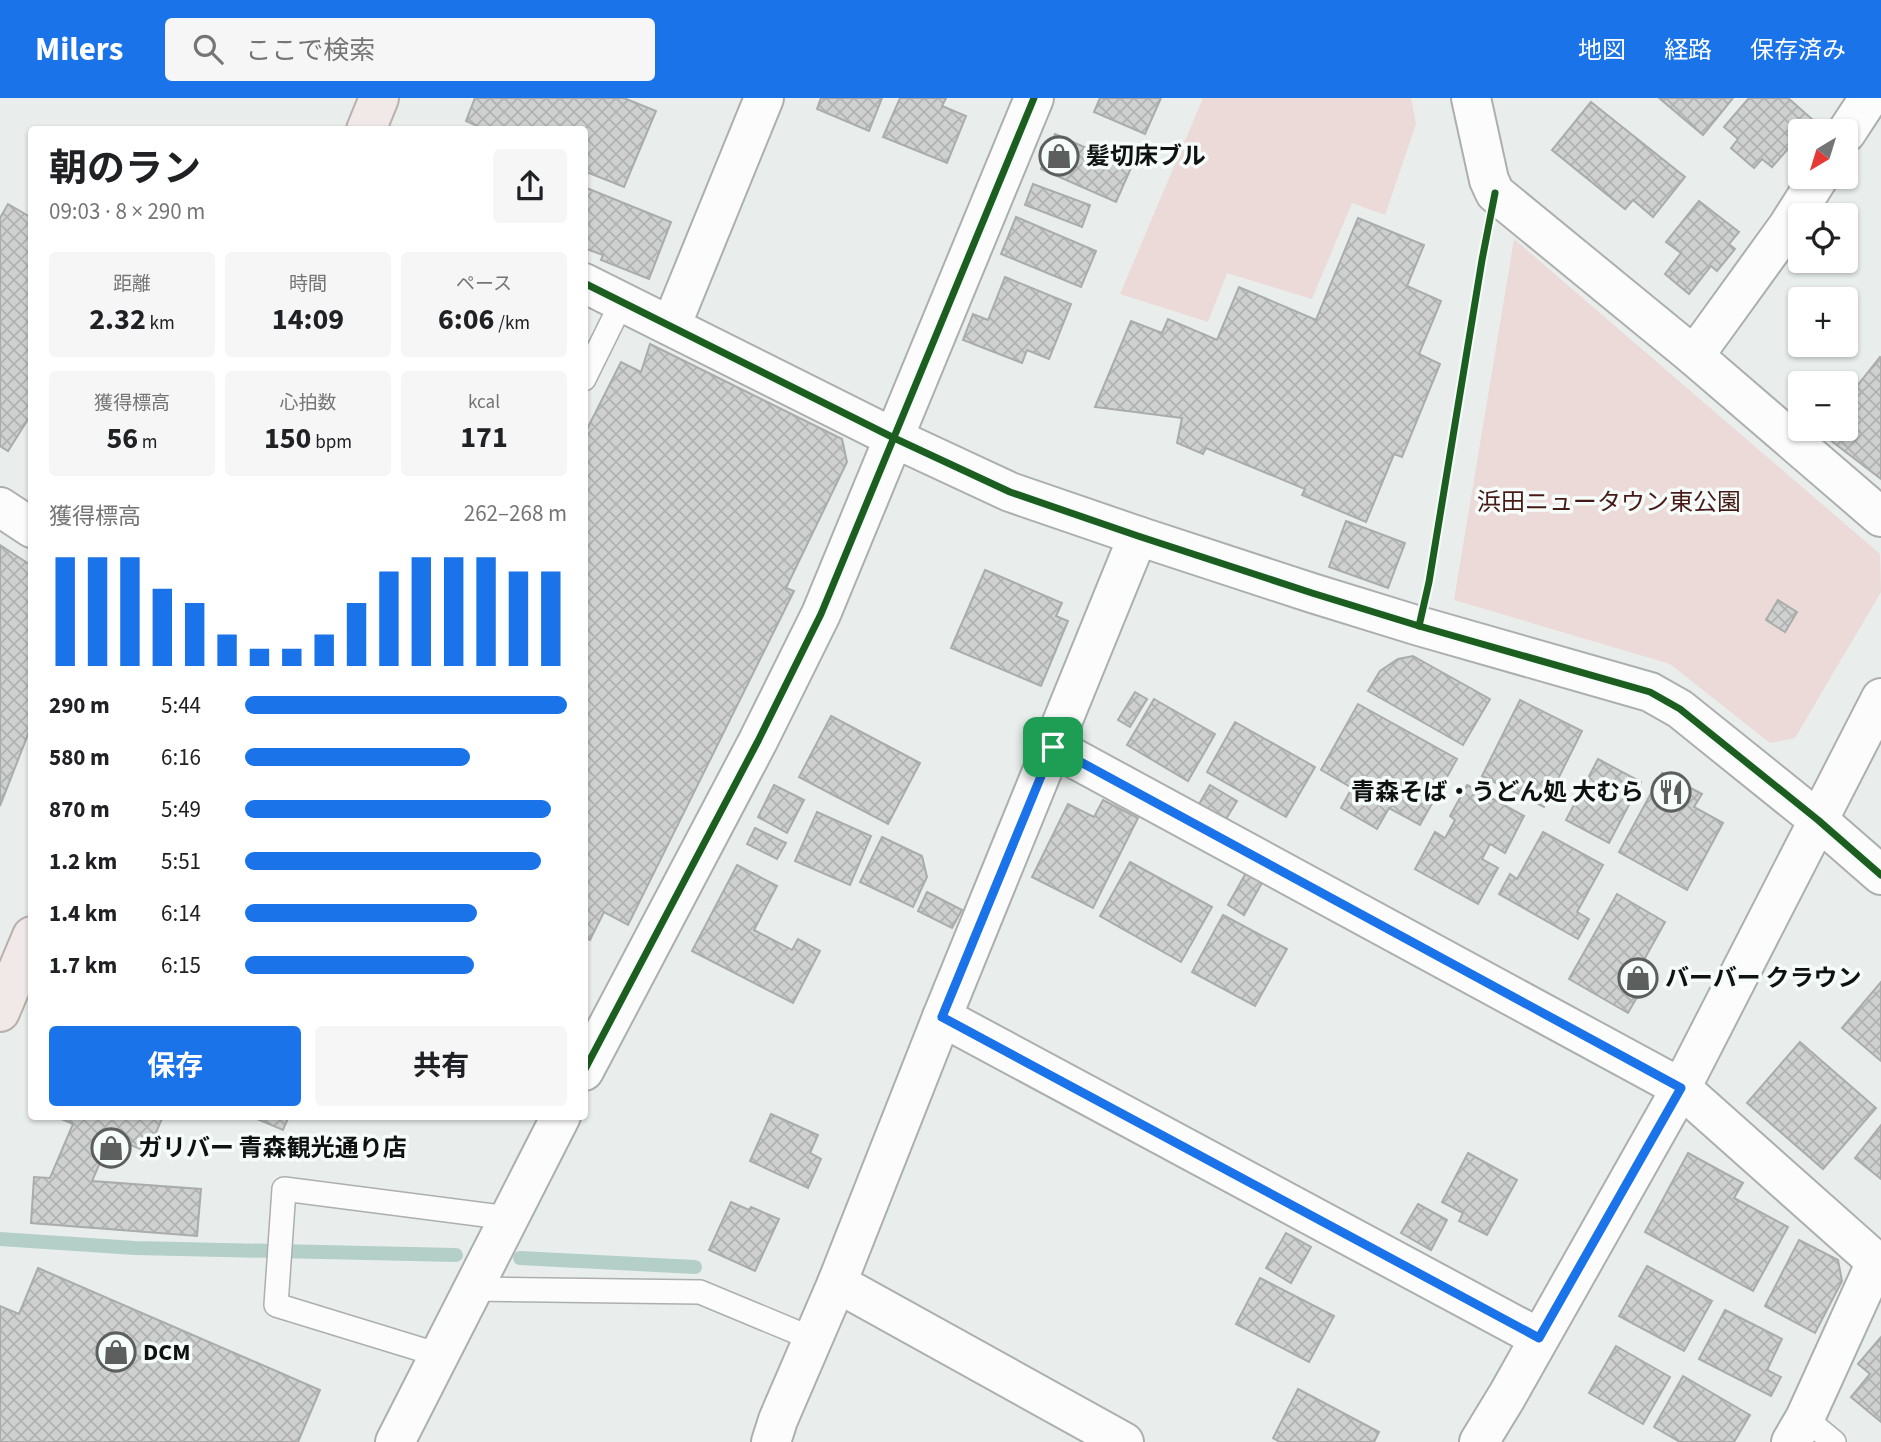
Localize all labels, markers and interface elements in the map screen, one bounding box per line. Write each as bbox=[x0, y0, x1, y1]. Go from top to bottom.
search box bbox=[165, 18, 655, 81]
text: Milers bbox=[35, 26, 123, 73]
icon: search bbox=[189, 30, 227, 68]
text: ここで検索 bbox=[245, 32, 375, 69]
text: 地図 bbox=[1578, 33, 1626, 68]
text: 経路 bbox=[1664, 33, 1712, 68]
text: 保存済み bbox=[1750, 33, 1846, 68]
north arrow bbox=[1788, 119, 1858, 189]
map controls bbox=[1788, 119, 1858, 441]
shop icon: 髪切床ブル bbox=[1038, 135, 1080, 177]
place label: 髪切床ブル bbox=[1086, 139, 1206, 174]
text: 朝のラン bbox=[49, 142, 201, 196]
button: share bbox=[493, 149, 567, 223]
text: 09:03 · 8 × 290 m bbox=[49, 195, 205, 228]
button: locate bbox=[1788, 203, 1858, 273]
text: 距離 bbox=[113, 271, 151, 298]
text: 時間 bbox=[289, 271, 327, 298]
text: ペース bbox=[456, 271, 512, 298]
button: + bbox=[1788, 287, 1858, 357]
text: 2.32 bbox=[89, 298, 146, 341]
text: 14:09 bbox=[272, 298, 344, 341]
text: 6:06 bbox=[438, 298, 494, 341]
text: km bbox=[146, 310, 175, 337]
text: /km bbox=[494, 310, 530, 337]
button: − bbox=[1788, 371, 1858, 441]
text: kcal bbox=[468, 389, 500, 416]
text: 獲得標高 bbox=[94, 390, 170, 417]
text: 心拍数 bbox=[279, 390, 337, 417]
text: 171 bbox=[460, 416, 508, 459]
text: 56 bbox=[106, 417, 138, 460]
text: 150 bbox=[264, 417, 311, 460]
text: m bbox=[138, 429, 158, 456]
text: bpm bbox=[311, 429, 352, 456]
park label: 浜田ニュータウン東公園 bbox=[1477, 485, 1741, 520]
text: 262–268 m bbox=[464, 497, 567, 530]
text: 獲得標高 bbox=[49, 500, 141, 533]
text: 290 m bbox=[49, 689, 110, 722]
text: 5:44 bbox=[161, 689, 201, 722]
pin bbox=[1023, 717, 1083, 777]
icon: arrive bbox=[1034, 728, 1072, 766]
text: 580 m bbox=[49, 741, 110, 774]
text: 6:16 bbox=[161, 741, 201, 774]
restaurant icon: 青森そば・うどん処 大むら bbox=[1650, 771, 1692, 813]
place label: 青森そば・うどん処 大むら bbox=[1351, 775, 1644, 810]
text: 870 m bbox=[49, 793, 110, 826]
text: 5:49 bbox=[161, 793, 201, 826]
text: 1.2 km bbox=[49, 845, 117, 878]
text: 5:51 bbox=[161, 845, 201, 878]
text: 1.4 km bbox=[49, 897, 117, 930]
text: 6:14 bbox=[161, 897, 201, 930]
text: 1.7 km bbox=[49, 949, 117, 982]
text: 6:15 bbox=[161, 949, 201, 982]
shop icon: バーバー クラウン bbox=[1617, 957, 1659, 999]
place label: バーバー クラウン bbox=[1665, 961, 1862, 996]
button: 保存 bbox=[49, 1026, 301, 1106]
button: 共有 bbox=[315, 1026, 567, 1106]
shop icon: ガリバー 青森観光通り店 bbox=[90, 1127, 132, 1169]
place label: ガリバー 青森観光通り店 bbox=[138, 1131, 407, 1166]
shop icon: DCM bbox=[95, 1331, 137, 1373]
place label: DCM bbox=[143, 1335, 191, 1370]

